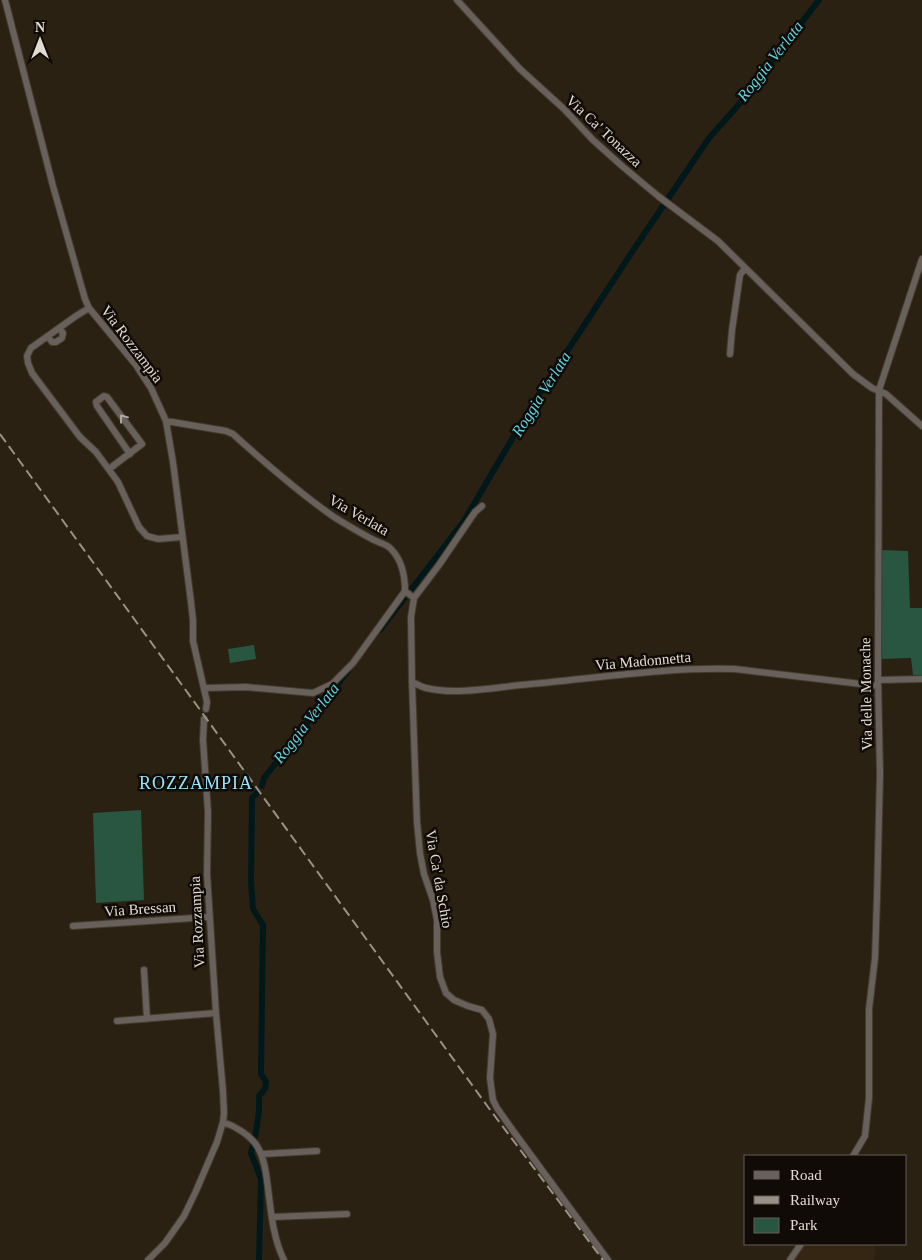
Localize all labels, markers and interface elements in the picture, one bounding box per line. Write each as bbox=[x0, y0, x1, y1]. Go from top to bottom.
north arrow bbox=[15, 15, 65, 65]
water label: Roggia Verlata bbox=[733, 18, 807, 106]
text: N bbox=[35, 20, 45, 35]
street label: Via Ca' Tonazza bbox=[563, 92, 645, 170]
street label: Via Rozzampia bbox=[98, 302, 166, 386]
water label: Roggia Verlata bbox=[508, 349, 575, 441]
one-way arrow bbox=[120, 415, 128, 424]
street label: Via Verlata bbox=[326, 491, 392, 539]
street label: Via delle Monache bbox=[857, 637, 875, 751]
street label: Via Madonnetta bbox=[594, 649, 692, 673]
water label: Roggia Verlata bbox=[269, 680, 343, 768]
district label: ROZZAMPIA bbox=[139, 773, 253, 793]
street label: Via Ca' da Schio bbox=[422, 829, 456, 929]
street label: Via Rozzampia bbox=[187, 875, 207, 968]
street label: Via Bressan bbox=[104, 898, 177, 919]
legend bbox=[744, 1155, 907, 1245]
text: Road bbox=[790, 1167, 822, 1183]
text: Railway bbox=[790, 1192, 840, 1208]
text: Park bbox=[790, 1217, 818, 1233]

